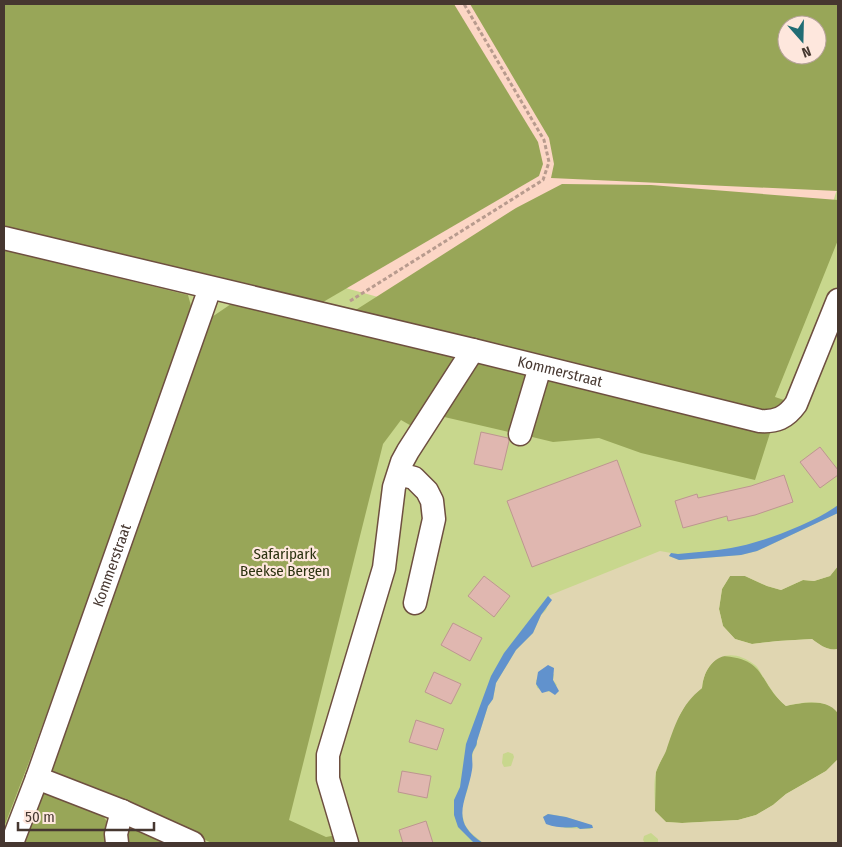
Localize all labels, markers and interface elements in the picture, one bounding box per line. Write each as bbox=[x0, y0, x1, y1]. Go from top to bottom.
north arrow bbox=[777, 15, 827, 65]
text: N bbox=[799, 42, 813, 61]
street label: Kommerstraat bbox=[516, 352, 605, 391]
street label: Kommerstraat bbox=[89, 521, 135, 609]
park label: Safaripark Beekse Bergen bbox=[240, 545, 330, 580]
scale bar bbox=[18, 800, 154, 832]
text: 50 m bbox=[25, 808, 55, 826]

